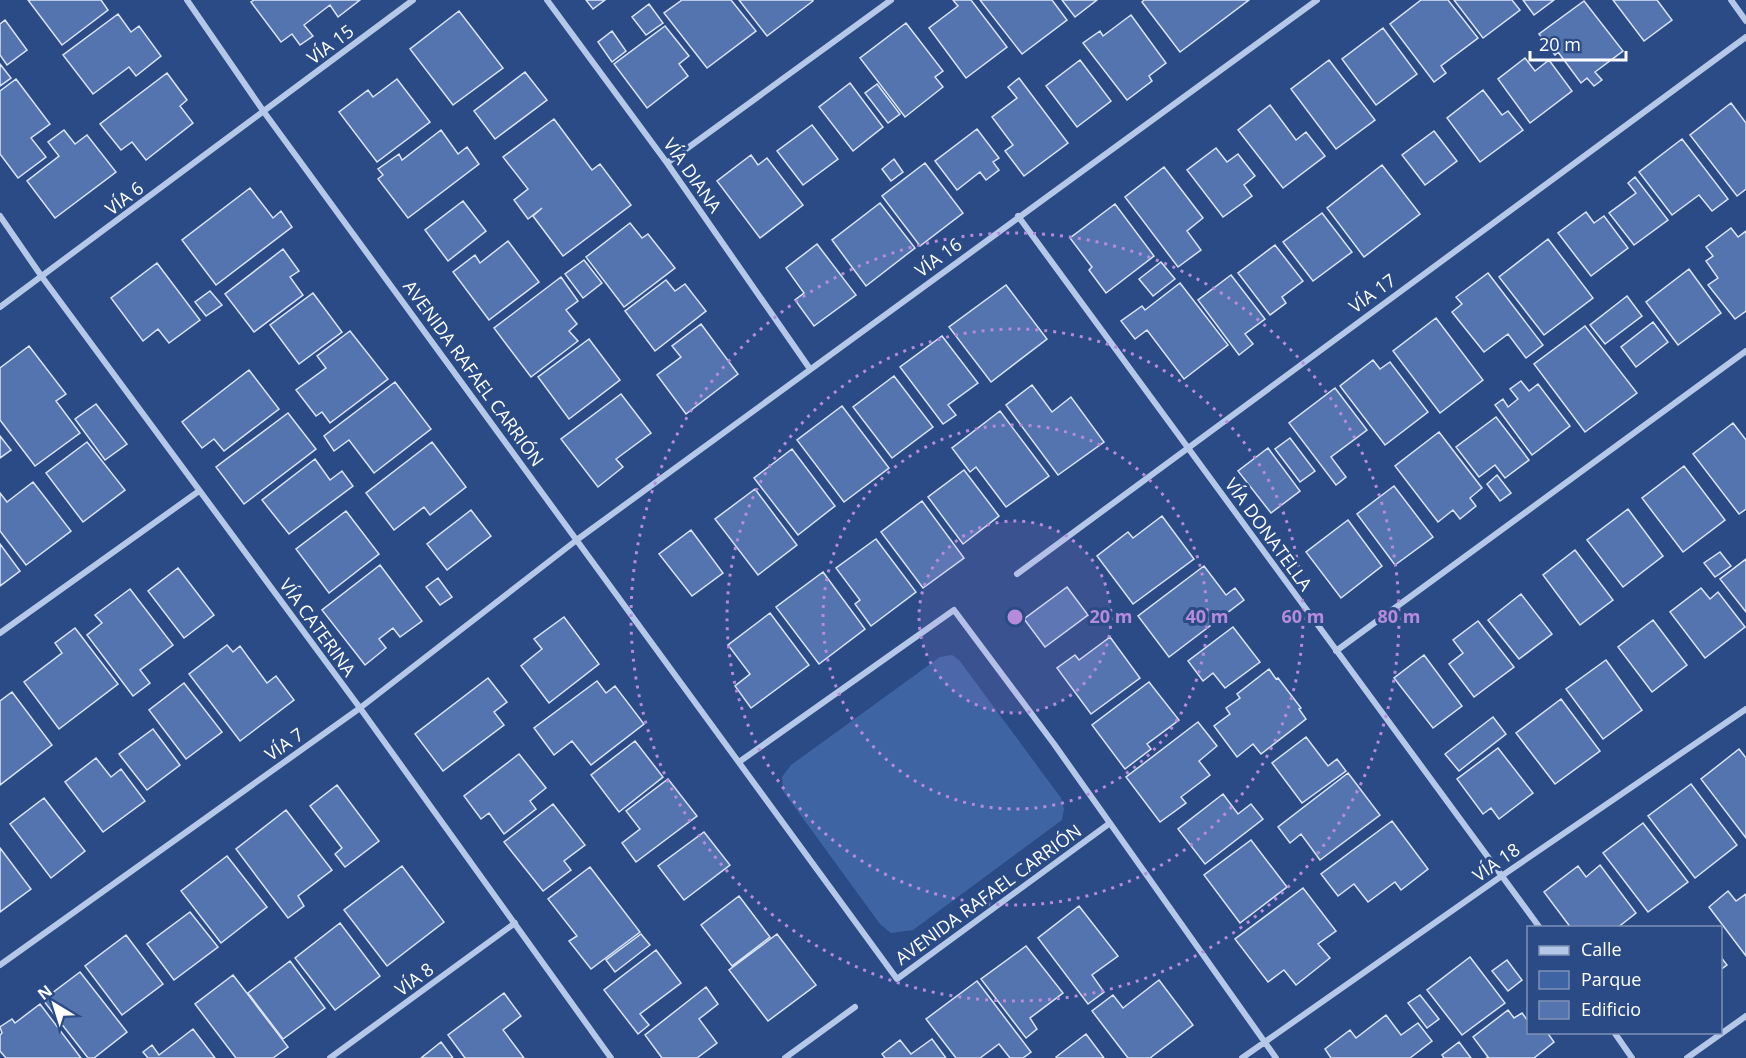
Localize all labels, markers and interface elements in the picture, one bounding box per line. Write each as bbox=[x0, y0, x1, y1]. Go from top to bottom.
street label: VÍA 15 bbox=[302, 19, 358, 69]
scale bar bbox=[1530, 24, 1626, 62]
text: 20 m bbox=[1539, 32, 1581, 56]
street label: VÍA DIANA bbox=[658, 133, 728, 218]
street label: VÍA 6 bbox=[100, 176, 148, 220]
street label: VÍA 16 bbox=[910, 232, 966, 282]
street label: VÍA 17 bbox=[1344, 268, 1400, 318]
street label: AVENIDA RAFAEL CARRIÓN bbox=[398, 275, 550, 471]
street label: VÍA DONATELLA bbox=[1220, 473, 1318, 596]
street label: VÍA CATERINA bbox=[274, 573, 362, 681]
text: 20 m bbox=[1090, 604, 1132, 628]
text: 40 m bbox=[1186, 604, 1228, 628]
text: 60 m bbox=[1282, 604, 1324, 628]
text: 80 m bbox=[1378, 604, 1420, 628]
centre of rings bbox=[1005, 607, 1025, 627]
street label: VÍA 7 bbox=[260, 722, 308, 766]
street label: AVENIDA RAFAEL CARRIÓN bbox=[890, 818, 1086, 970]
street label: VÍA 18 bbox=[1468, 837, 1524, 887]
legend bbox=[1527, 926, 1722, 1034]
text: Calle bbox=[1581, 937, 1622, 961]
street label: VÍA 8 bbox=[390, 957, 438, 1001]
text: Parque bbox=[1581, 967, 1641, 991]
north arrow bbox=[24, 974, 84, 1034]
text: N bbox=[33, 980, 57, 1005]
text: Edificio bbox=[1581, 997, 1641, 1021]

